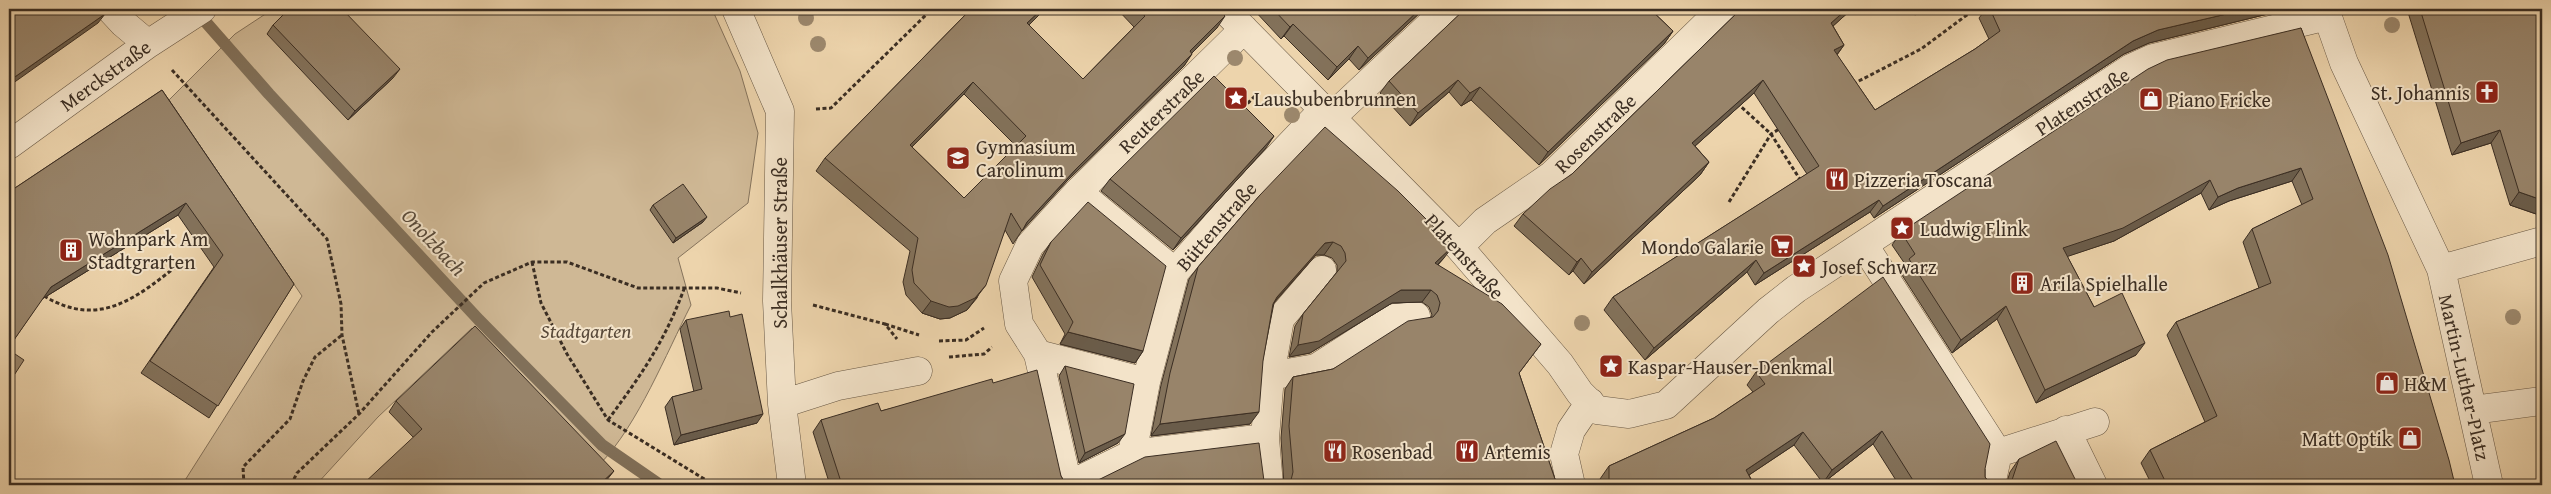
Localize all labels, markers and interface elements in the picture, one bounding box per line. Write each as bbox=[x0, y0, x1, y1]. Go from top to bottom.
street label: Merckstraße bbox=[54, 32, 156, 118]
street label: Platenstraße bbox=[2029, 60, 2135, 142]
street label: Reuterstraße bbox=[1111, 62, 1211, 160]
place label: St. Johannis bbox=[2371, 78, 2470, 107]
church icon: St. Johannis bbox=[2474, 79, 2500, 105]
place label: Lausbubenbrunnen bbox=[1254, 84, 1417, 113]
place icon: Lausbubenbrunnen bbox=[1223, 85, 1249, 111]
place label: Piano Fricke bbox=[2168, 85, 2271, 114]
street label: Rosenstraße bbox=[1548, 86, 1642, 180]
shop icon: Piano Fricke bbox=[2138, 86, 2164, 112]
place label: Gymnasium Carolinum bbox=[976, 132, 1076, 184]
school or university icon: Gymnasium Carolinum bbox=[945, 145, 971, 171]
street label: Schalkhäuser Straße bbox=[765, 157, 794, 329]
place label: Pizzeria Toscana bbox=[1854, 165, 1993, 194]
restaurant icon: Pizzeria Toscana bbox=[1824, 166, 1850, 192]
street label: Büttenstraße bbox=[1169, 175, 1263, 277]
water label: Onolzbach bbox=[394, 201, 474, 283]
street label: Platenstraße bbox=[1418, 206, 1512, 306]
place label: Ludwig Flink bbox=[1920, 214, 2029, 243]
place icon: Ludwig Flink bbox=[1889, 215, 1915, 241]
place label: Wohnpark Am Stadtgrarten bbox=[88, 224, 209, 276]
place label: Mondo Galarie bbox=[1641, 232, 1764, 261]
supermarket icon: Mondo Galarie bbox=[1769, 233, 1795, 259]
building icon: Wohnpark Am Stadtgrarten bbox=[58, 237, 84, 263]
place label: Josef Schwarz bbox=[1819, 252, 1937, 281]
place icon: Josef Schwarz bbox=[1791, 253, 1817, 279]
place label: Arila Spielhalle bbox=[2040, 269, 2168, 298]
building icon: Arila Spielhalle bbox=[2009, 270, 2035, 296]
street label: Martin-Luther-Platz bbox=[2432, 291, 2498, 463]
park label: Stadtgarten bbox=[541, 316, 631, 345]
place label: Kaspar-Hauser-Denkmal bbox=[1628, 352, 1833, 381]
place icon: Kaspar-Hauser-Denkmal bbox=[1598, 353, 1624, 379]
place label: H&M bbox=[2404, 369, 2447, 398]
shop icon: H&M bbox=[2374, 370, 2400, 396]
place label: Matt Optik bbox=[2302, 424, 2393, 453]
shop icon: Matt Optik bbox=[2397, 425, 2423, 451]
place label: Rosenbad bbox=[1352, 437, 1433, 466]
place label: Artemis bbox=[1484, 437, 1551, 466]
restaurant icon: Rosenbad bbox=[1322, 438, 1348, 464]
restaurant icon: Artemis bbox=[1454, 438, 1480, 464]

